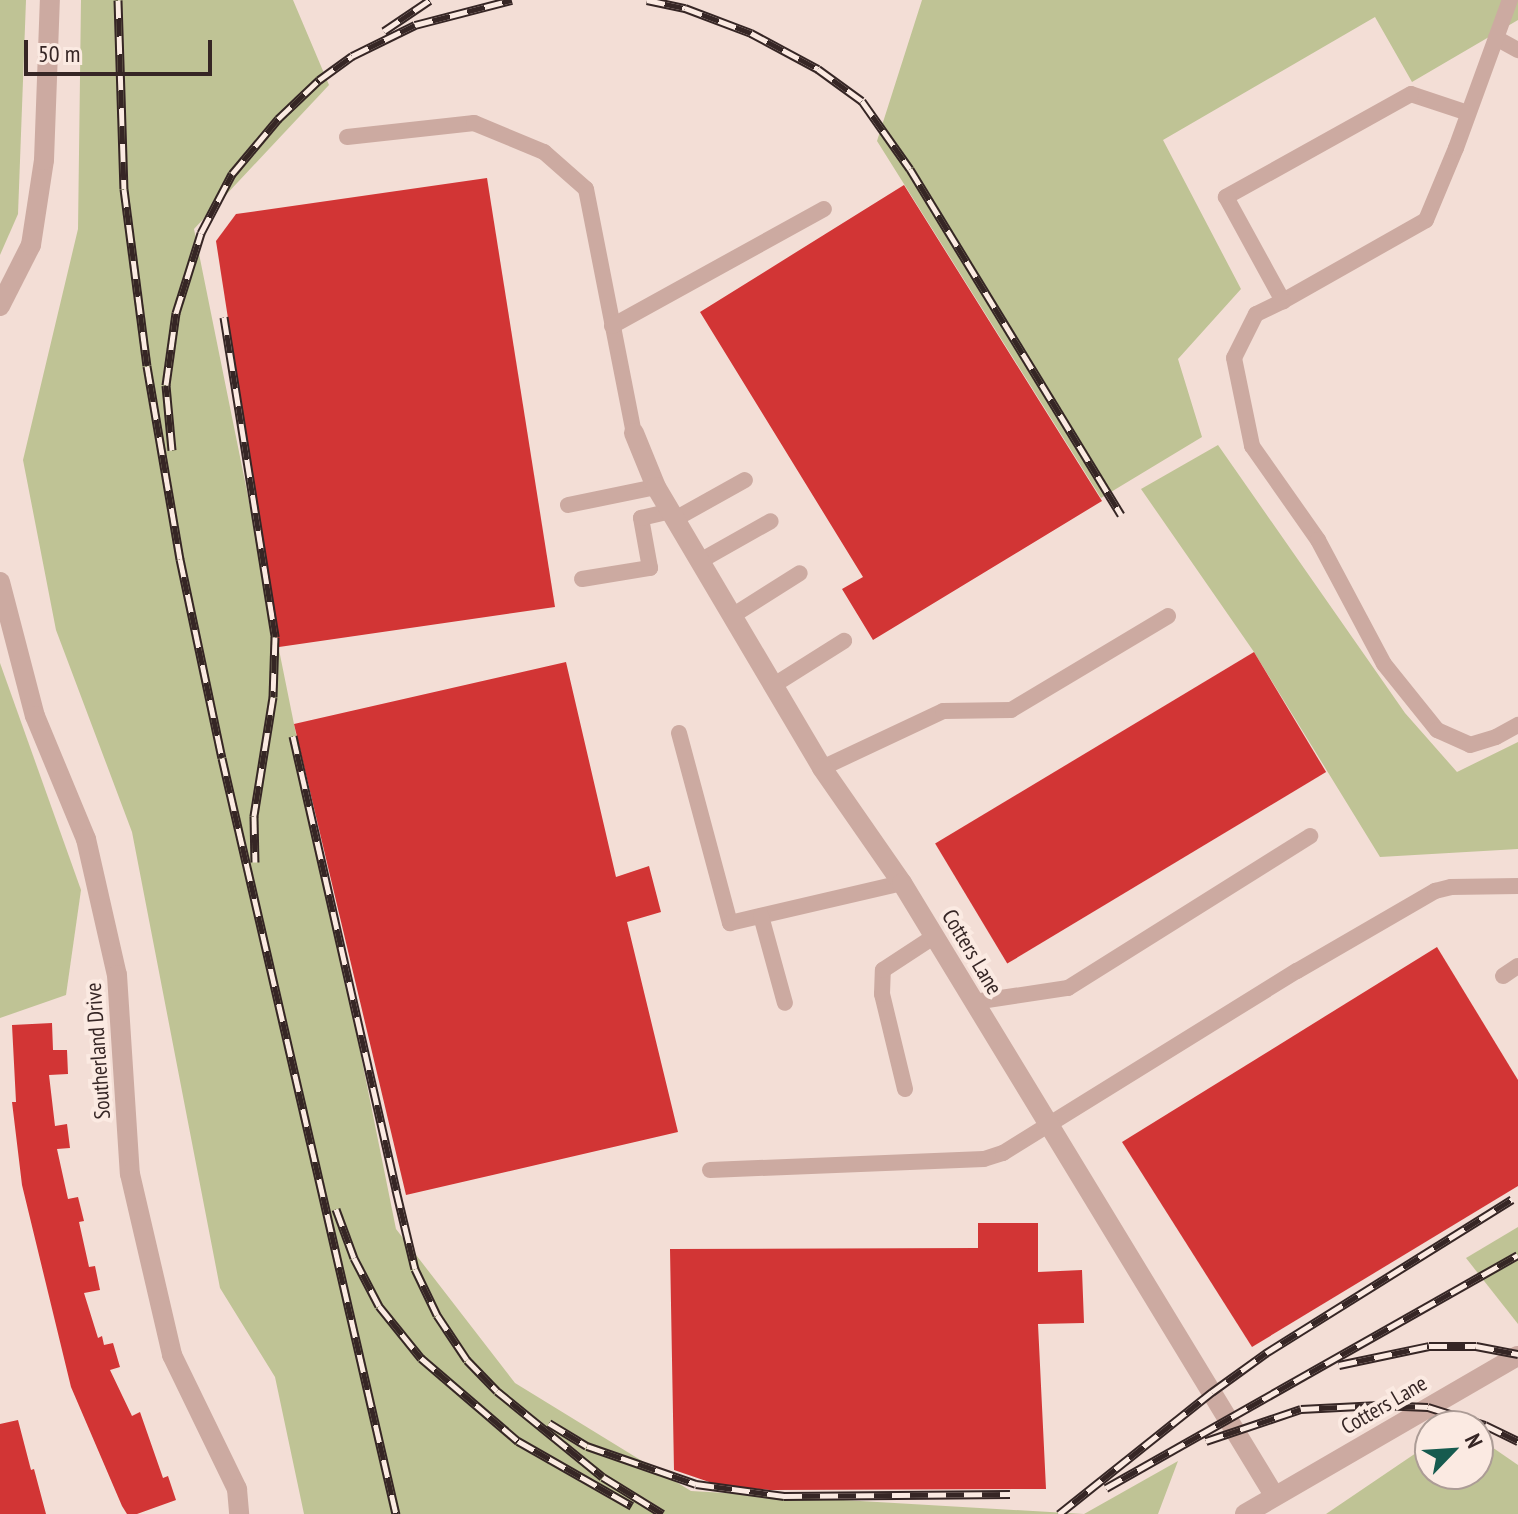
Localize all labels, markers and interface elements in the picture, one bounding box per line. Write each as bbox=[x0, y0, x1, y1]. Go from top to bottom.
scale bar bbox=[28, 24, 216, 74]
text: 50 m bbox=[38, 38, 80, 69]
street label: Cotters Lane bbox=[936, 905, 1008, 999]
street label: Southerland Drive bbox=[80, 982, 116, 1120]
street label: Cotters Lane bbox=[1336, 1370, 1432, 1440]
north arrow bbox=[1414, 1410, 1494, 1490]
text: N bbox=[1459, 1429, 1489, 1452]

